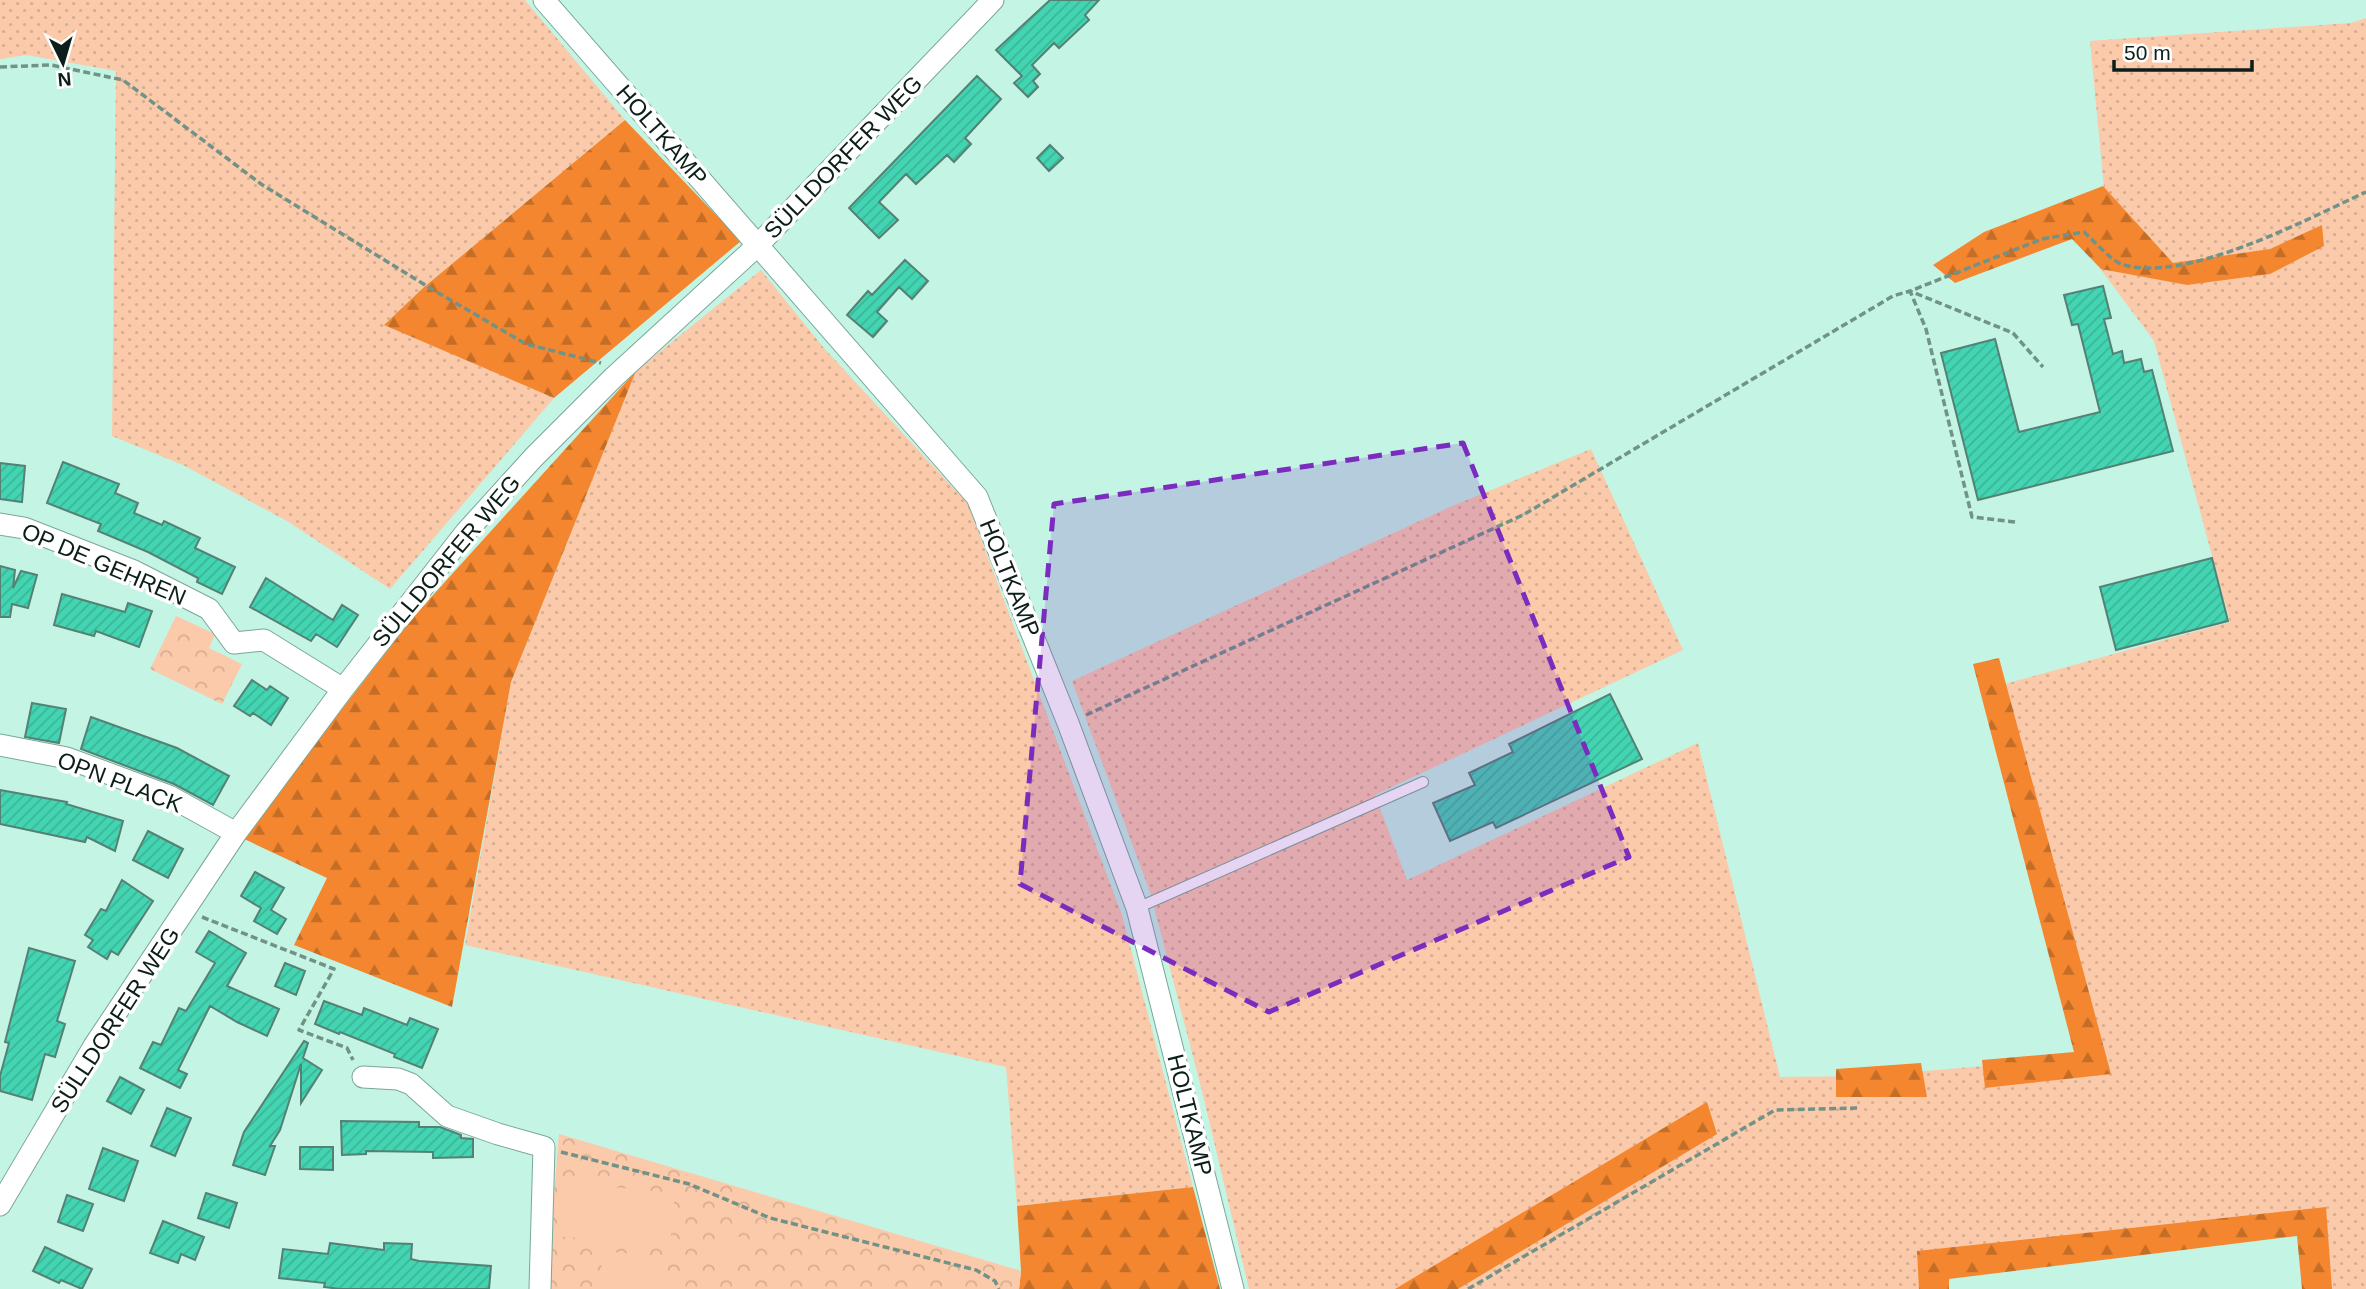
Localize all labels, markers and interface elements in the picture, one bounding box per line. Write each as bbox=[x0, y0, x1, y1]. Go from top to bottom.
north arrow bbox=[28, 28, 98, 98]
scale bar bbox=[2114, 28, 2252, 72]
text: 50 m bbox=[2124, 41, 2171, 64]
text: N bbox=[57, 68, 72, 90]
street label: SÜLLDORFER WEG bbox=[759, 70, 927, 244]
street label: HOLTKAMP bbox=[611, 79, 713, 191]
street label: SÜLLDORFER WEG bbox=[367, 470, 525, 652]
street label: HOLTKAMP bbox=[975, 515, 1045, 641]
street label: OP DE GEHREN bbox=[18, 518, 190, 610]
street label: OPN PLACK bbox=[54, 746, 187, 818]
street label: SÜLLDORFER WEG bbox=[45, 922, 185, 1118]
street label: HOLTKAMP bbox=[1162, 1051, 1218, 1179]

